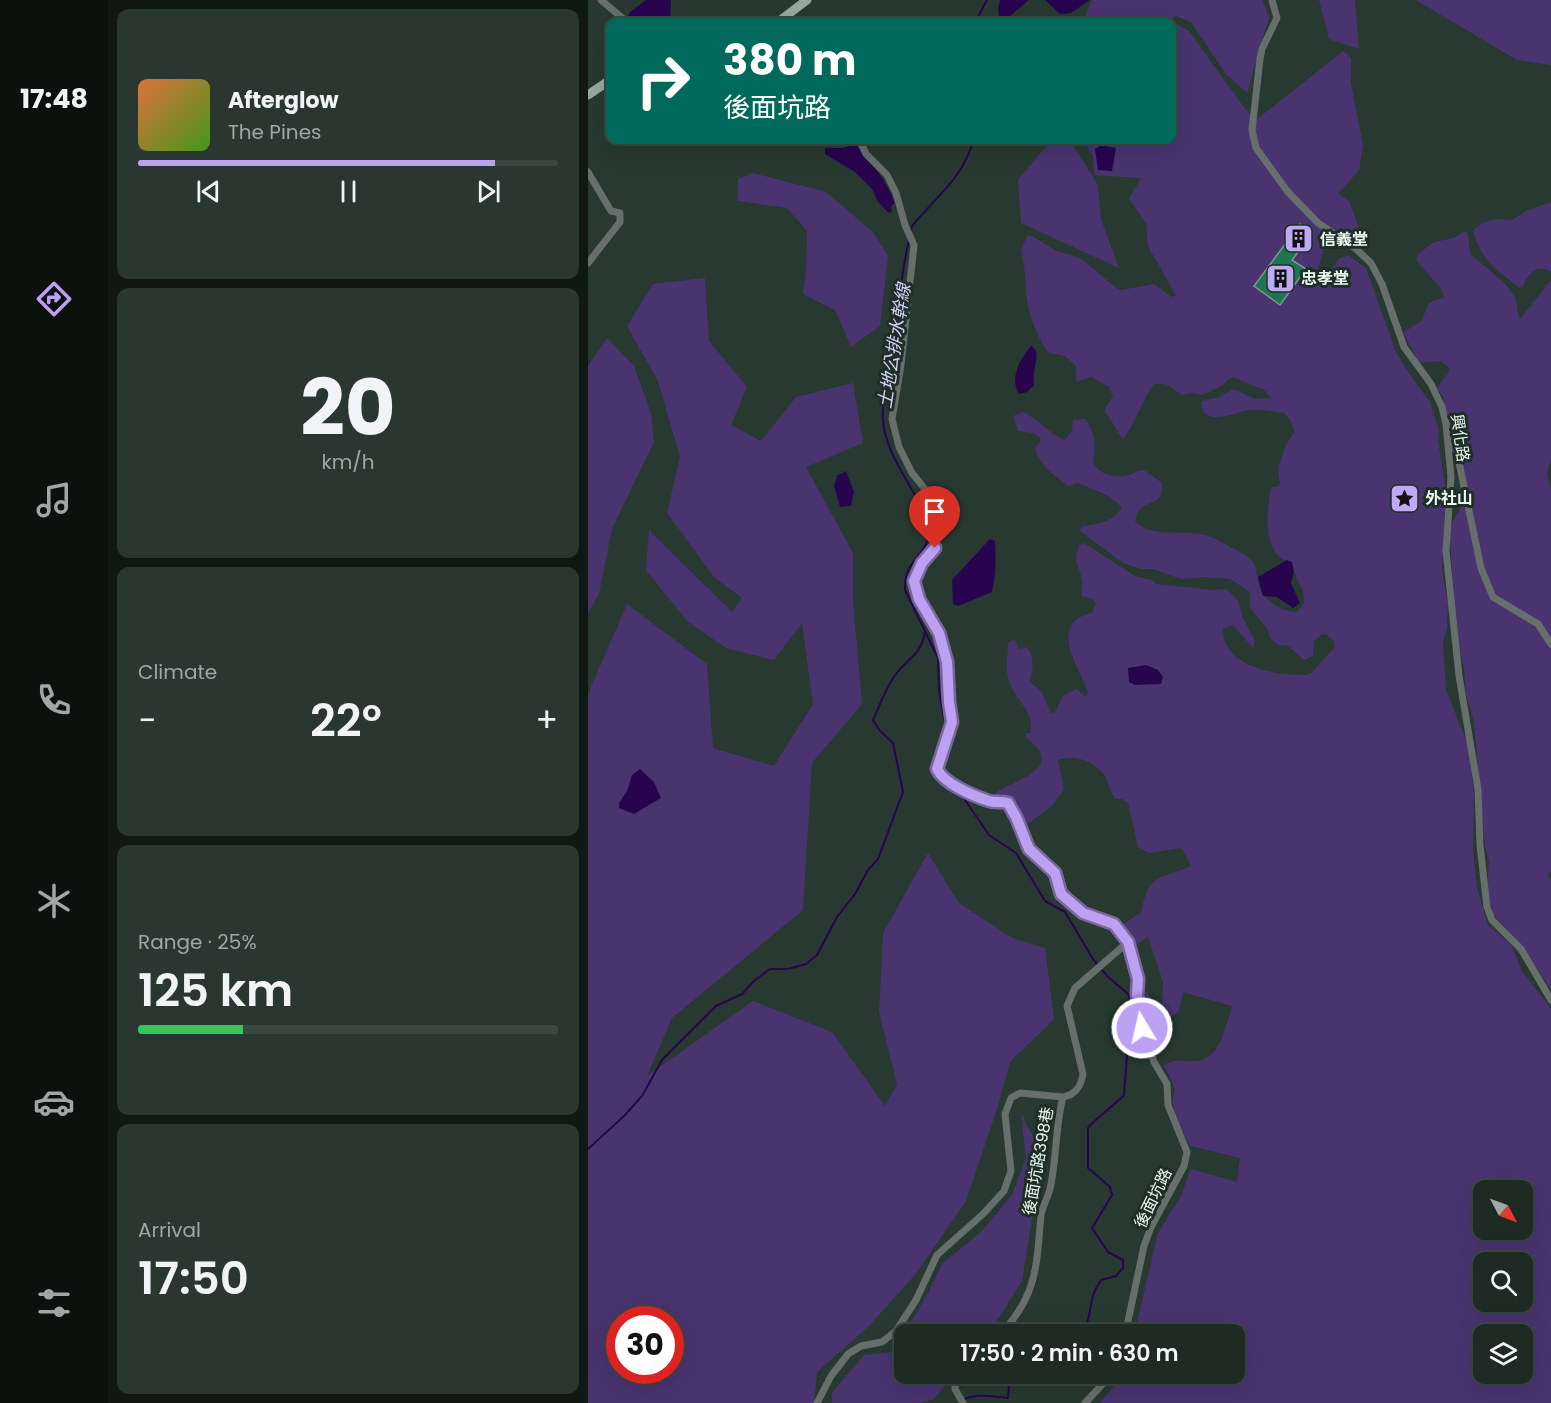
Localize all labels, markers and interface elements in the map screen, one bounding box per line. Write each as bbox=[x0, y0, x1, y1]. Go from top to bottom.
text: 380 m bbox=[723, 31, 856, 90]
icon: right bbox=[624, 42, 702, 120]
text: 17:48 bbox=[20, 80, 88, 117]
text: Afterglow bbox=[228, 85, 339, 116]
text: 後面坑路 bbox=[723, 89, 831, 126]
text: The Pines bbox=[228, 118, 322, 146]
icon: previous bbox=[192, 175, 225, 208]
icon: pause bbox=[332, 175, 365, 208]
icon: next bbox=[472, 175, 505, 208]
building icon: 信義堂 bbox=[1283, 223, 1315, 255]
place label: 信義堂 bbox=[1320, 228, 1368, 251]
building icon: 忠孝堂 bbox=[1264, 262, 1296, 294]
place label: 忠孝堂 bbox=[1301, 267, 1349, 290]
icon: directions bbox=[33, 278, 75, 320]
water label: 土地公排水幹線 bbox=[872, 280, 917, 410]
text: 20 bbox=[300, 353, 396, 462]
street label: 興化路 bbox=[1445, 413, 1475, 463]
text: km/h bbox=[321, 448, 375, 476]
icon: music bbox=[33, 479, 75, 521]
place icon: 外社山 bbox=[1388, 482, 1420, 514]
pin bbox=[909, 486, 960, 548]
place label: 外社山 bbox=[1425, 487, 1473, 510]
icon: arrive bbox=[918, 495, 951, 528]
text: Climate bbox=[138, 658, 217, 686]
icon: phone bbox=[33, 679, 75, 721]
text: 22° bbox=[310, 689, 382, 752]
text: − bbox=[138, 697, 156, 744]
text: + bbox=[535, 697, 558, 744]
icon: climate bbox=[33, 880, 75, 922]
text: Range · 25% bbox=[138, 928, 257, 956]
text: 125 km bbox=[138, 959, 293, 1022]
position arrow bbox=[1110, 996, 1174, 1060]
icon: car bbox=[33, 1081, 75, 1123]
street label: 後面坑路398巷 bbox=[1017, 1105, 1059, 1217]
street label: 後面坑路 bbox=[1129, 1164, 1177, 1232]
north arrow bbox=[1473, 1180, 1533, 1240]
map controls bbox=[1473, 1180, 1533, 1384]
text: Arrival bbox=[138, 1216, 201, 1244]
text: 17:50 bbox=[138, 1247, 249, 1310]
button: search bbox=[1473, 1252, 1533, 1312]
icon: filters bbox=[33, 1282, 75, 1324]
speed limit sign: 30 bbox=[606, 1306, 684, 1384]
button: layers bbox=[1473, 1324, 1533, 1384]
text: 17:50 · 2 min · 630 m bbox=[960, 1338, 1179, 1369]

